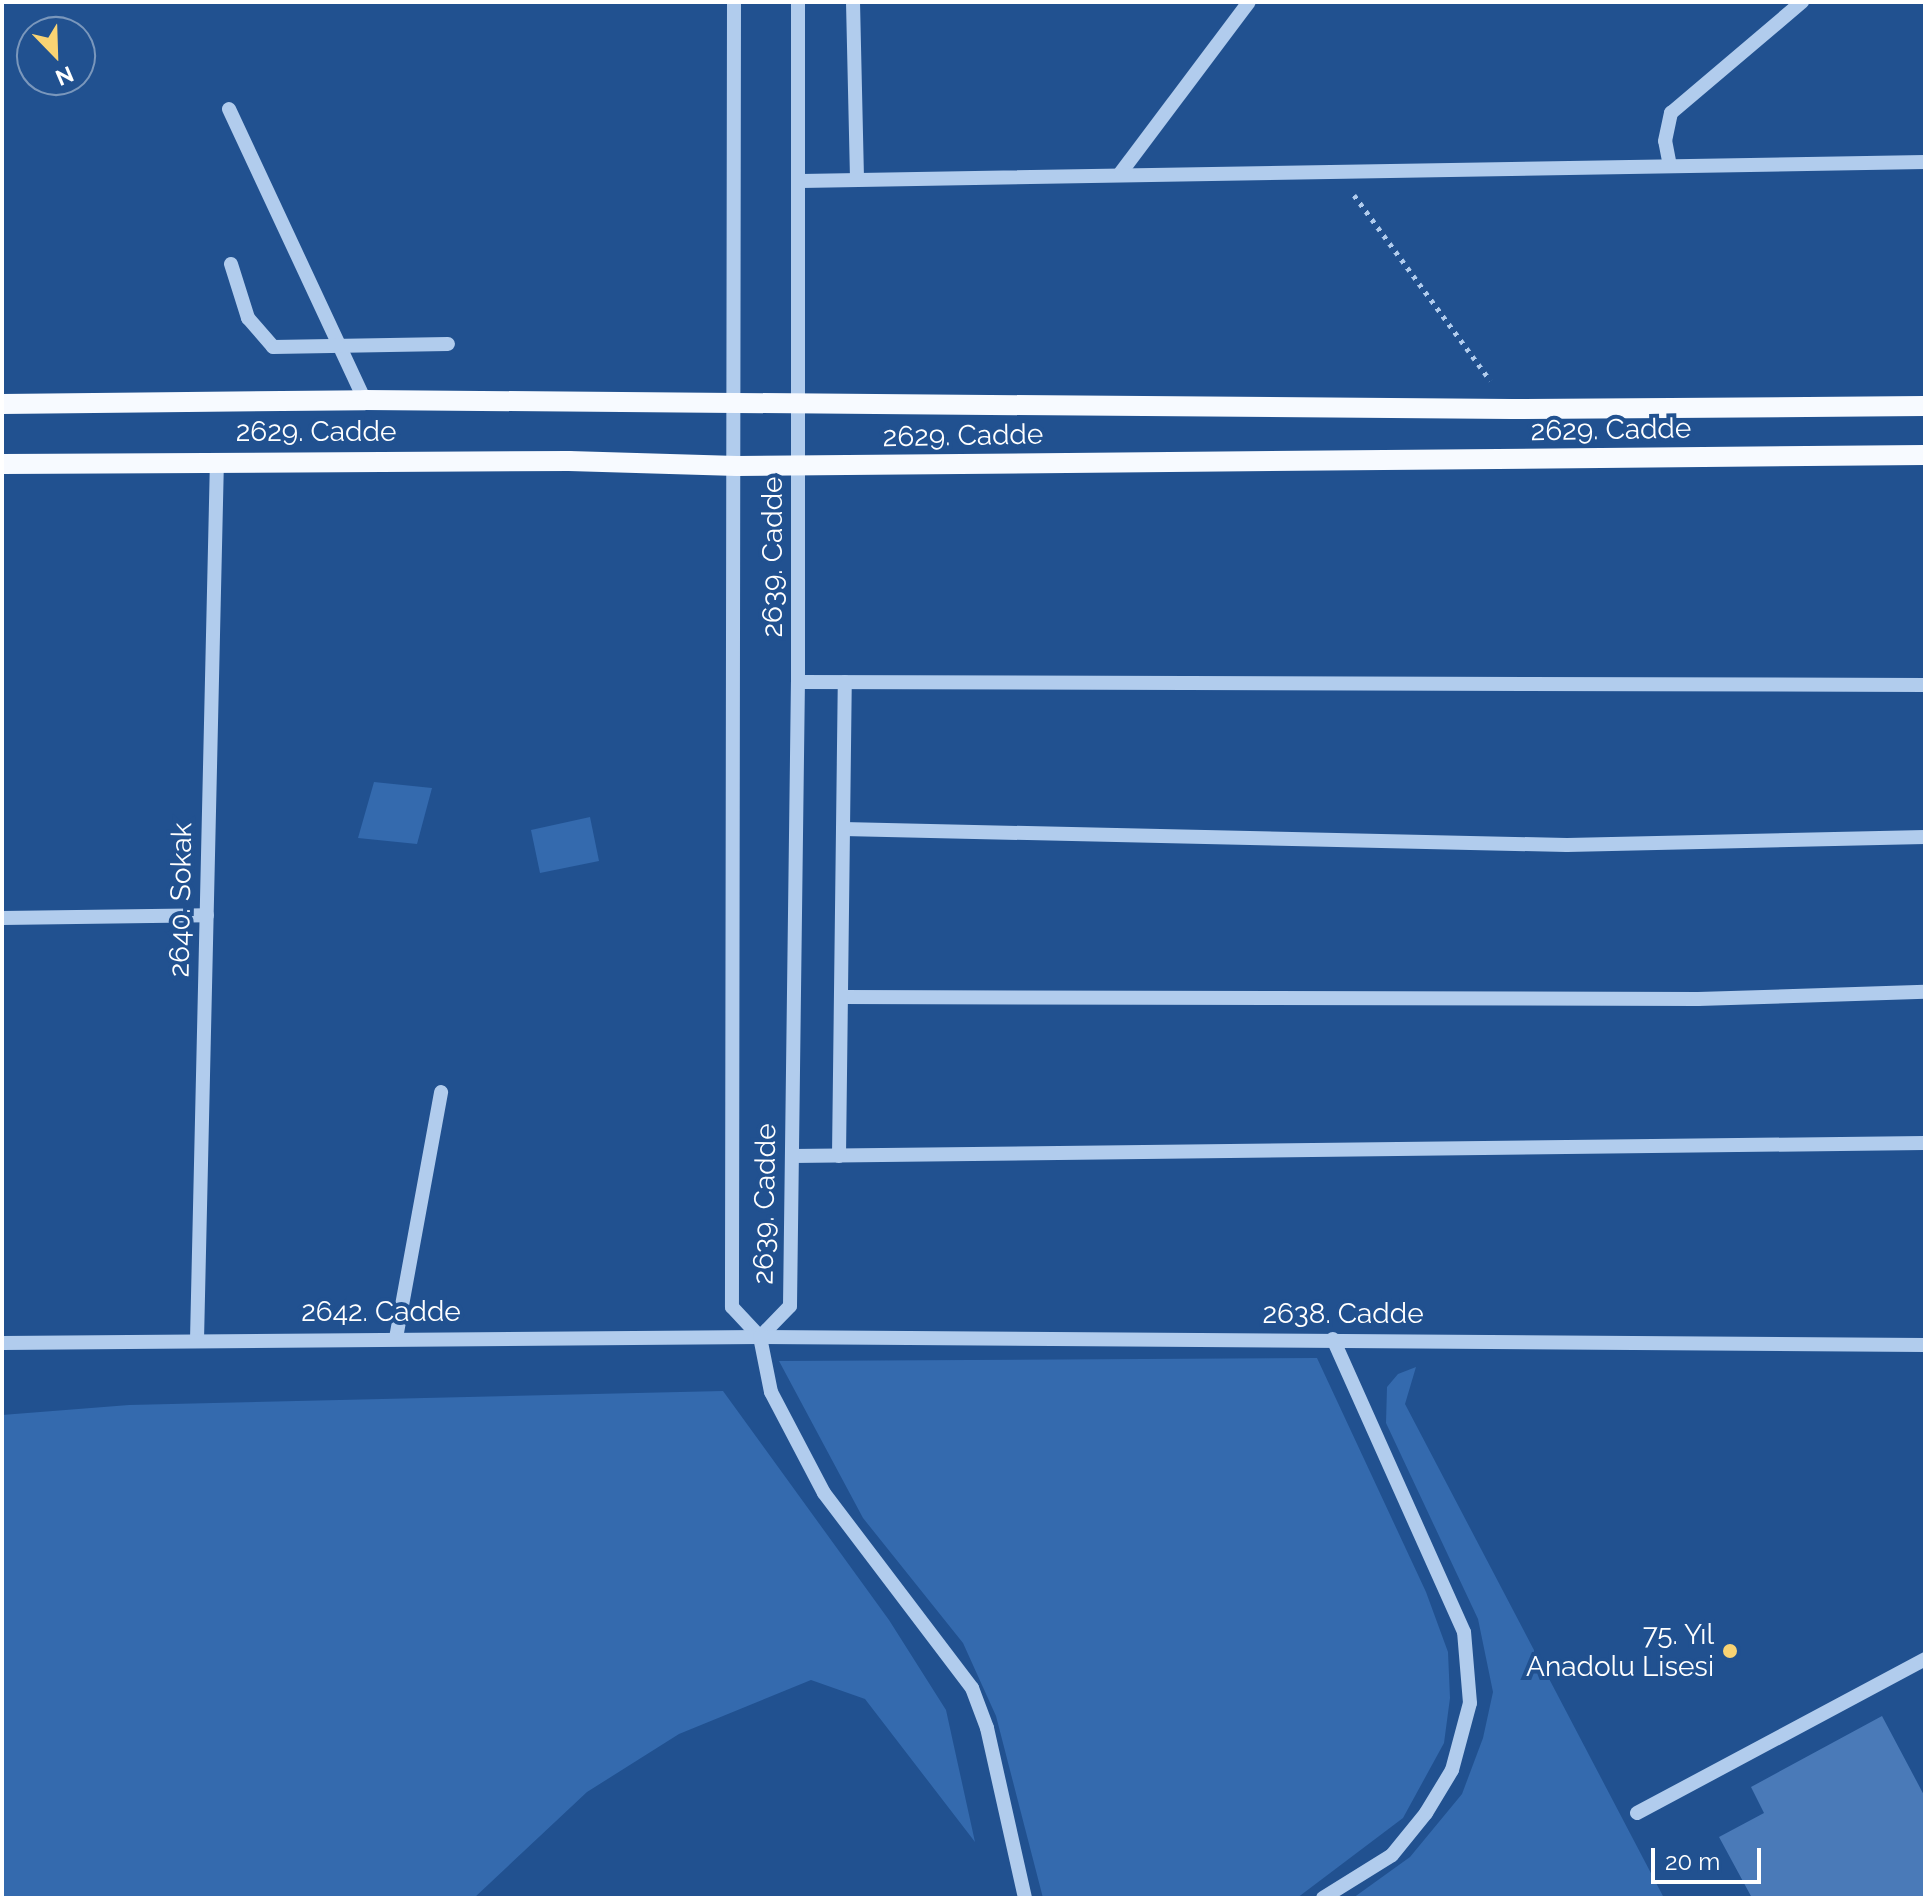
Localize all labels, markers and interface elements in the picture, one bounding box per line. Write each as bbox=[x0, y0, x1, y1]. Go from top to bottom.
north arrow bbox=[16, 16, 96, 96]
text: N bbox=[52, 61, 77, 91]
street label: 2629. Cadde bbox=[1530, 412, 1692, 448]
street label: 2629. Cadde bbox=[236, 415, 396, 449]
street label: 2629. Cadde bbox=[882, 418, 1044, 454]
street label: 2639. Cadde bbox=[756, 477, 790, 637]
street label: 2640. Sokak bbox=[163, 822, 199, 978]
street label: 2639. Cadde bbox=[747, 1123, 783, 1285]
street label: 2642. Cadde bbox=[301, 1295, 461, 1329]
street label: 2638. Cadde bbox=[1262, 1297, 1424, 1331]
place label: 75. Yıl Anadolu Lisesi bbox=[1526, 1618, 1714, 1684]
marker: 75. Yıl Anadolu Lisesi bbox=[1721, 1642, 1739, 1660]
scale bar bbox=[1655, 1832, 1765, 1882]
text: 20 m bbox=[1665, 1847, 1720, 1876]

